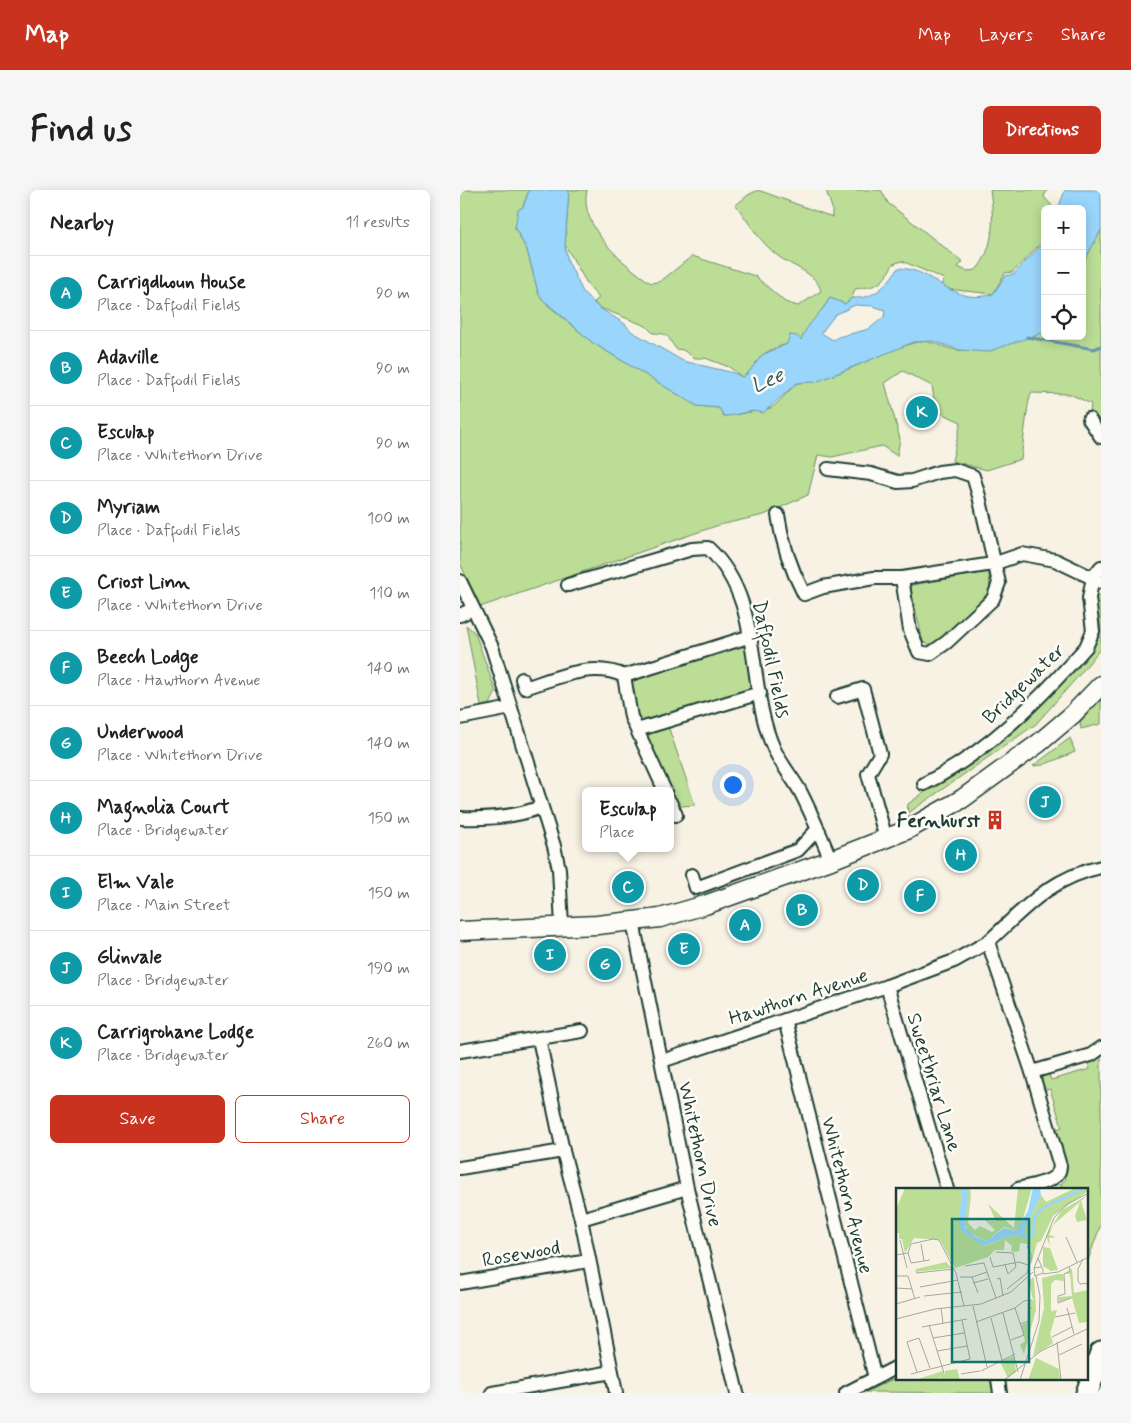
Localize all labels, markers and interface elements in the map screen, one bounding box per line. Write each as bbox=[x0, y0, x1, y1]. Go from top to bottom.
text: Map bbox=[25, 20, 69, 51]
text: Map bbox=[918, 23, 951, 47]
text: Layers bbox=[979, 23, 1033, 47]
text: Share bbox=[1061, 23, 1106, 47]
button: Directions bbox=[983, 106, 1101, 154]
text: Find us bbox=[30, 107, 132, 153]
map controls bbox=[1041, 205, 1086, 340]
button: + bbox=[1041, 205, 1086, 250]
text: Nearby bbox=[50, 209, 114, 237]
text: 11 results bbox=[345, 212, 410, 233]
button: − bbox=[1041, 250, 1086, 295]
text: Carrigdhoun House bbox=[97, 270, 246, 295]
text: A bbox=[61, 283, 71, 304]
text: 90 m bbox=[376, 283, 410, 304]
text: Place · Daffodil Fields bbox=[97, 295, 240, 316]
button: locate bbox=[1041, 295, 1086, 340]
text: Adaville bbox=[97, 345, 159, 370]
text: B bbox=[61, 358, 71, 379]
text: 90 m bbox=[376, 358, 410, 379]
water label: Lee bbox=[747, 361, 789, 400]
text: Place · Daffodil Fields bbox=[97, 370, 240, 391]
pin: K bbox=[906, 393, 938, 431]
text: Esculap bbox=[97, 420, 155, 445]
text: C bbox=[60, 433, 72, 454]
text: 90 m bbox=[376, 433, 410, 454]
text: Place · Whitethorn Drive bbox=[97, 445, 263, 466]
text: Myriam bbox=[97, 495, 160, 520]
text: D bbox=[60, 508, 72, 529]
text: 100 m bbox=[367, 508, 410, 529]
text: Place · Daffodil Fields bbox=[97, 520, 240, 541]
text: Criost Linn bbox=[97, 570, 190, 595]
text: E bbox=[61, 583, 71, 604]
text: 110 m bbox=[369, 583, 410, 604]
text: Place · Whitethorn Drive bbox=[97, 595, 263, 616]
street label: Daffodil Fields bbox=[743, 598, 796, 721]
street label: Bridgewater bbox=[977, 638, 1071, 730]
text: Beech Lodge bbox=[97, 645, 198, 670]
text: F bbox=[62, 658, 70, 679]
text: 140 m bbox=[366, 658, 410, 679]
text: Place · Hawthorn Avenue bbox=[97, 670, 260, 691]
text: Underwood bbox=[97, 720, 184, 745]
text: G bbox=[61, 733, 71, 754]
text: 140 m bbox=[366, 733, 410, 754]
text: Place · Whitethorn Drive bbox=[97, 745, 263, 766]
your location bbox=[720, 772, 746, 798]
pin: J bbox=[1029, 783, 1061, 821]
popup bbox=[582, 787, 674, 852]
text: Magnolia Court bbox=[97, 795, 229, 820]
text: Esculap bbox=[599, 797, 657, 822]
text: H bbox=[61, 808, 71, 829]
text: 150 m bbox=[368, 808, 410, 829]
place label: Fernhurst bbox=[897, 808, 980, 835]
building icon: Fernhurst bbox=[984, 809, 1006, 831]
text: Place · Bridgewater bbox=[97, 820, 229, 841]
text: Place bbox=[599, 822, 634, 843]
pin: H bbox=[945, 836, 977, 874]
pin: D bbox=[847, 866, 879, 904]
pin: C bbox=[612, 868, 644, 906]
text: Elm Vale bbox=[97, 870, 174, 895]
pin: F bbox=[904, 877, 936, 915]
text: I bbox=[62, 883, 70, 904]
text: 150 m bbox=[368, 883, 410, 904]
pin: B bbox=[786, 891, 818, 929]
text: Place · Main Street bbox=[97, 895, 230, 916]
pin: A bbox=[729, 906, 761, 944]
pin: E bbox=[668, 930, 700, 968]
pin: I bbox=[534, 936, 566, 974]
text: Glinvale bbox=[97, 945, 162, 970]
pin: G bbox=[589, 945, 621, 983]
text: J bbox=[61, 958, 71, 979]
text: 190 m bbox=[367, 958, 410, 979]
street label: Hawthorn Avenue bbox=[725, 962, 872, 1033]
text: Place · Bridgewater bbox=[97, 970, 229, 991]
street label: Sweetbriar Lane bbox=[900, 1010, 967, 1155]
text: Carrigrohane Lodge bbox=[97, 1020, 254, 1045]
text: K bbox=[60, 1033, 72, 1054]
text: 260 m bbox=[367, 1033, 410, 1054]
text: Place · Bridgewater bbox=[97, 1045, 229, 1066]
street label: Whitethorn Drive bbox=[671, 1079, 728, 1229]
button: Save bbox=[50, 1095, 225, 1143]
button: Share bbox=[235, 1095, 410, 1143]
street label: Whitethorn Avenue bbox=[814, 1114, 879, 1277]
inset map bbox=[896, 1188, 1088, 1380]
street label: Rosewood bbox=[480, 1234, 562, 1275]

